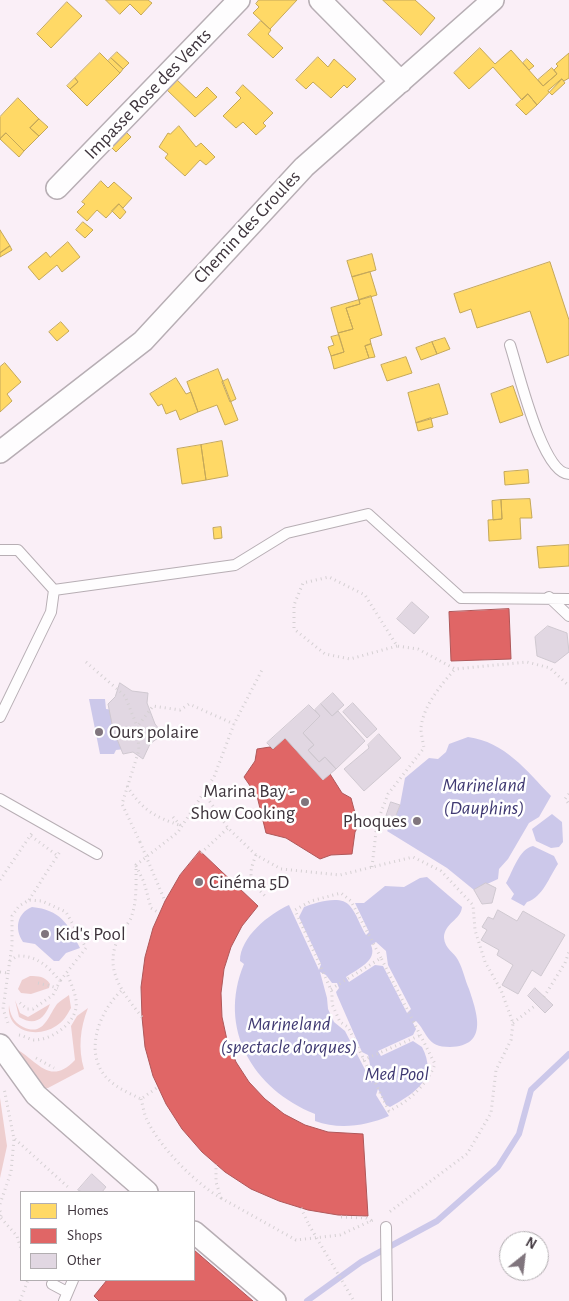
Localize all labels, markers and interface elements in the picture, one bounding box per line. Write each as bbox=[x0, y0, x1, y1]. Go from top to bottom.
street label: Impasse Rose des Vents bbox=[80, 24, 216, 164]
street label: Chemin des Groules bbox=[189, 166, 305, 288]
place label: Ours polaire bbox=[109, 721, 199, 743]
marker: Ours polaire bbox=[93, 726, 105, 738]
water label: Marineland (Dauphins) bbox=[442, 773, 526, 820]
place label: Marina Bay - Show Cooking bbox=[191, 780, 295, 824]
marker: Marina Bay - Show Cooking bbox=[299, 796, 311, 808]
place label: Phoques bbox=[343, 810, 407, 832]
marker: Phoques bbox=[411, 815, 423, 827]
place label: Cinéma 5D bbox=[209, 871, 289, 893]
marker: Cinéma 5D bbox=[193, 876, 205, 888]
place label: Kid's Pool bbox=[55, 923, 126, 945]
marker: Kid's Pool bbox=[39, 928, 51, 940]
water label: Marineland (spectacle d'orques) bbox=[221, 1012, 357, 1059]
water label: Med Pool bbox=[365, 1062, 429, 1086]
legend bbox=[20, 1191, 195, 1281]
text: Homes bbox=[67, 1203, 109, 1218]
text: Shops bbox=[67, 1228, 102, 1243]
north arrow bbox=[499, 1231, 549, 1281]
text: N bbox=[523, 1235, 538, 1252]
text: Other bbox=[67, 1253, 101, 1268]

